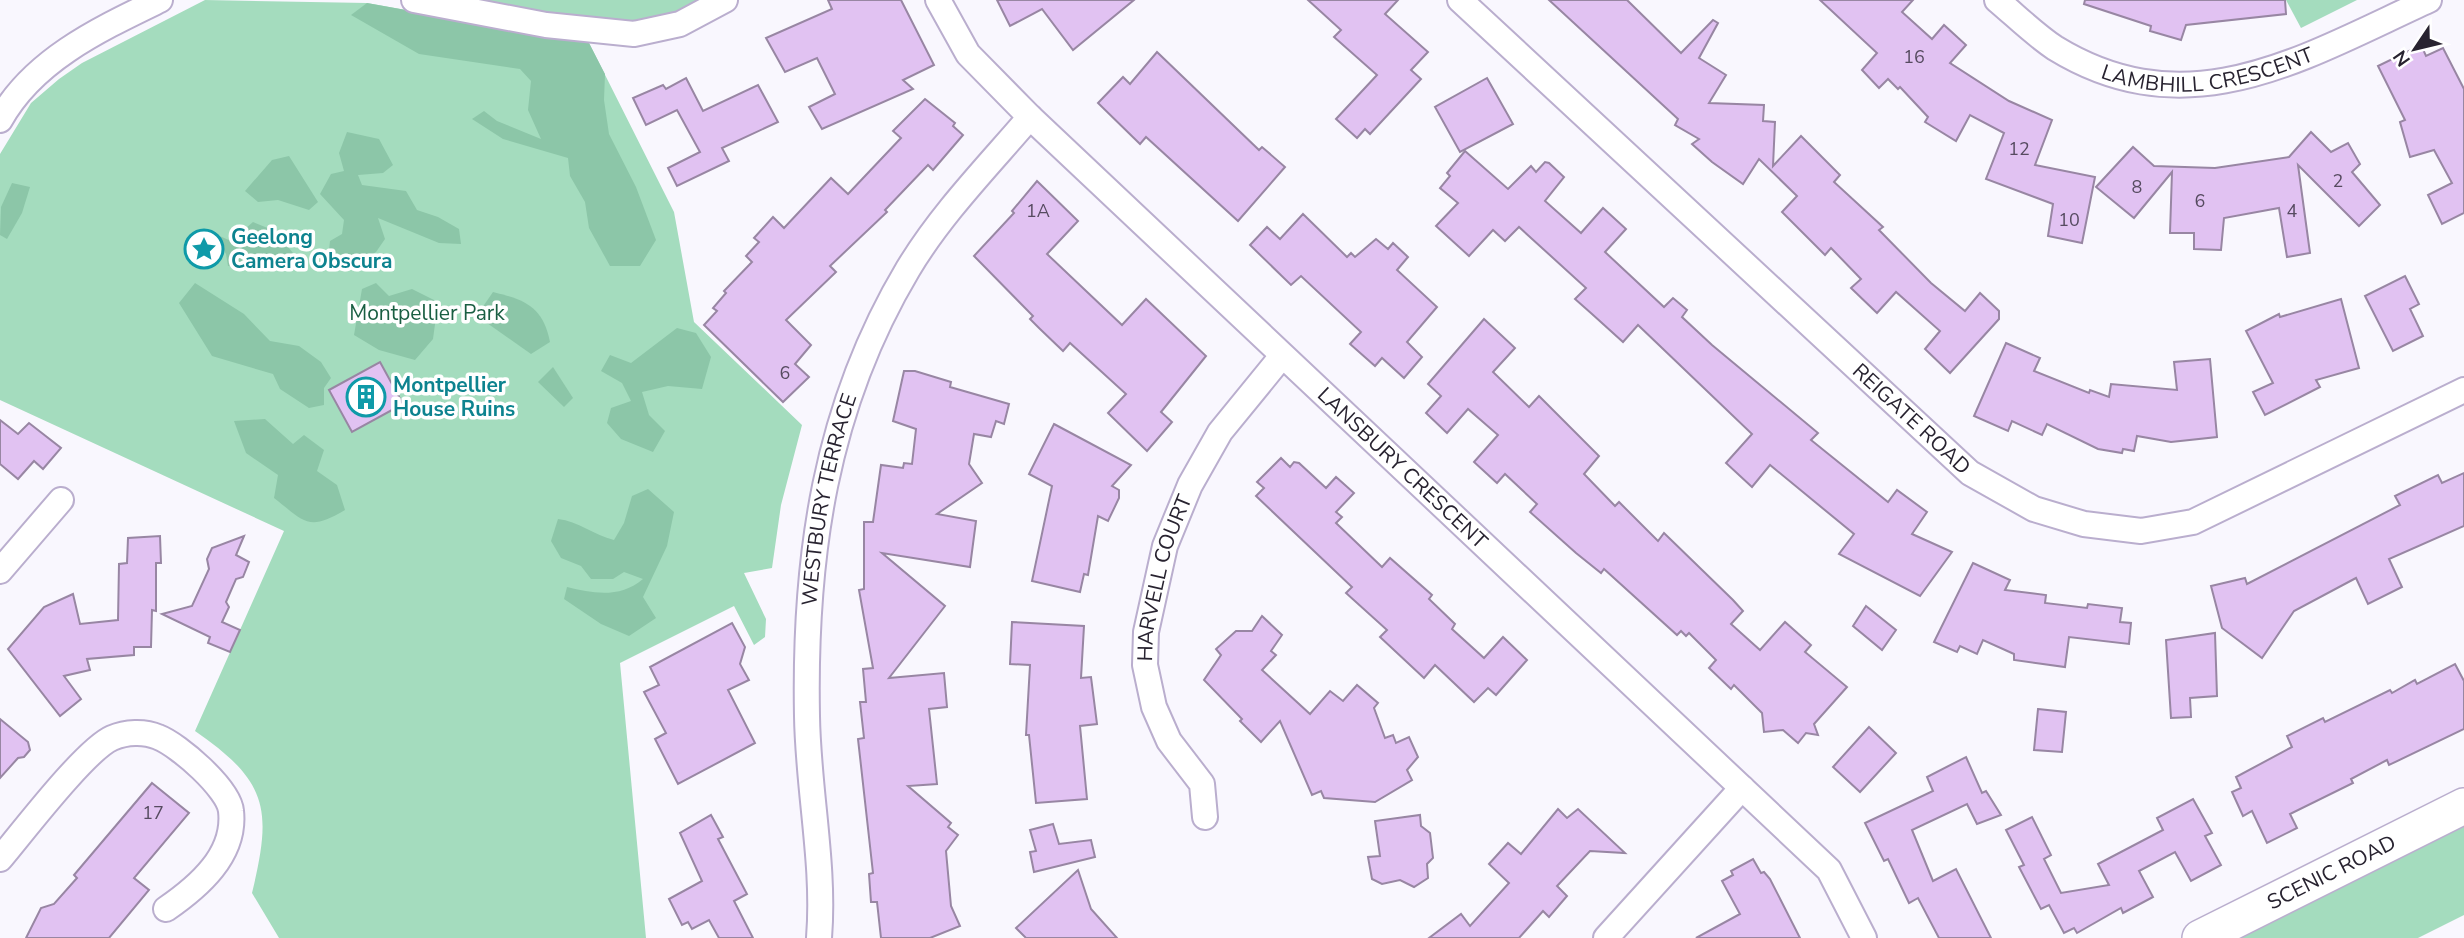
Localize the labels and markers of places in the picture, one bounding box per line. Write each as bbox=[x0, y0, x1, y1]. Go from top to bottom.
place label: Geelong Camera Obscura bbox=[231, 223, 392, 275]
place icon: Geelong Camera Obscura bbox=[183, 228, 225, 270]
place label: Montpellier House Ruins bbox=[393, 371, 515, 423]
building icon: Montpellier House Ruins bbox=[345, 376, 387, 418]

